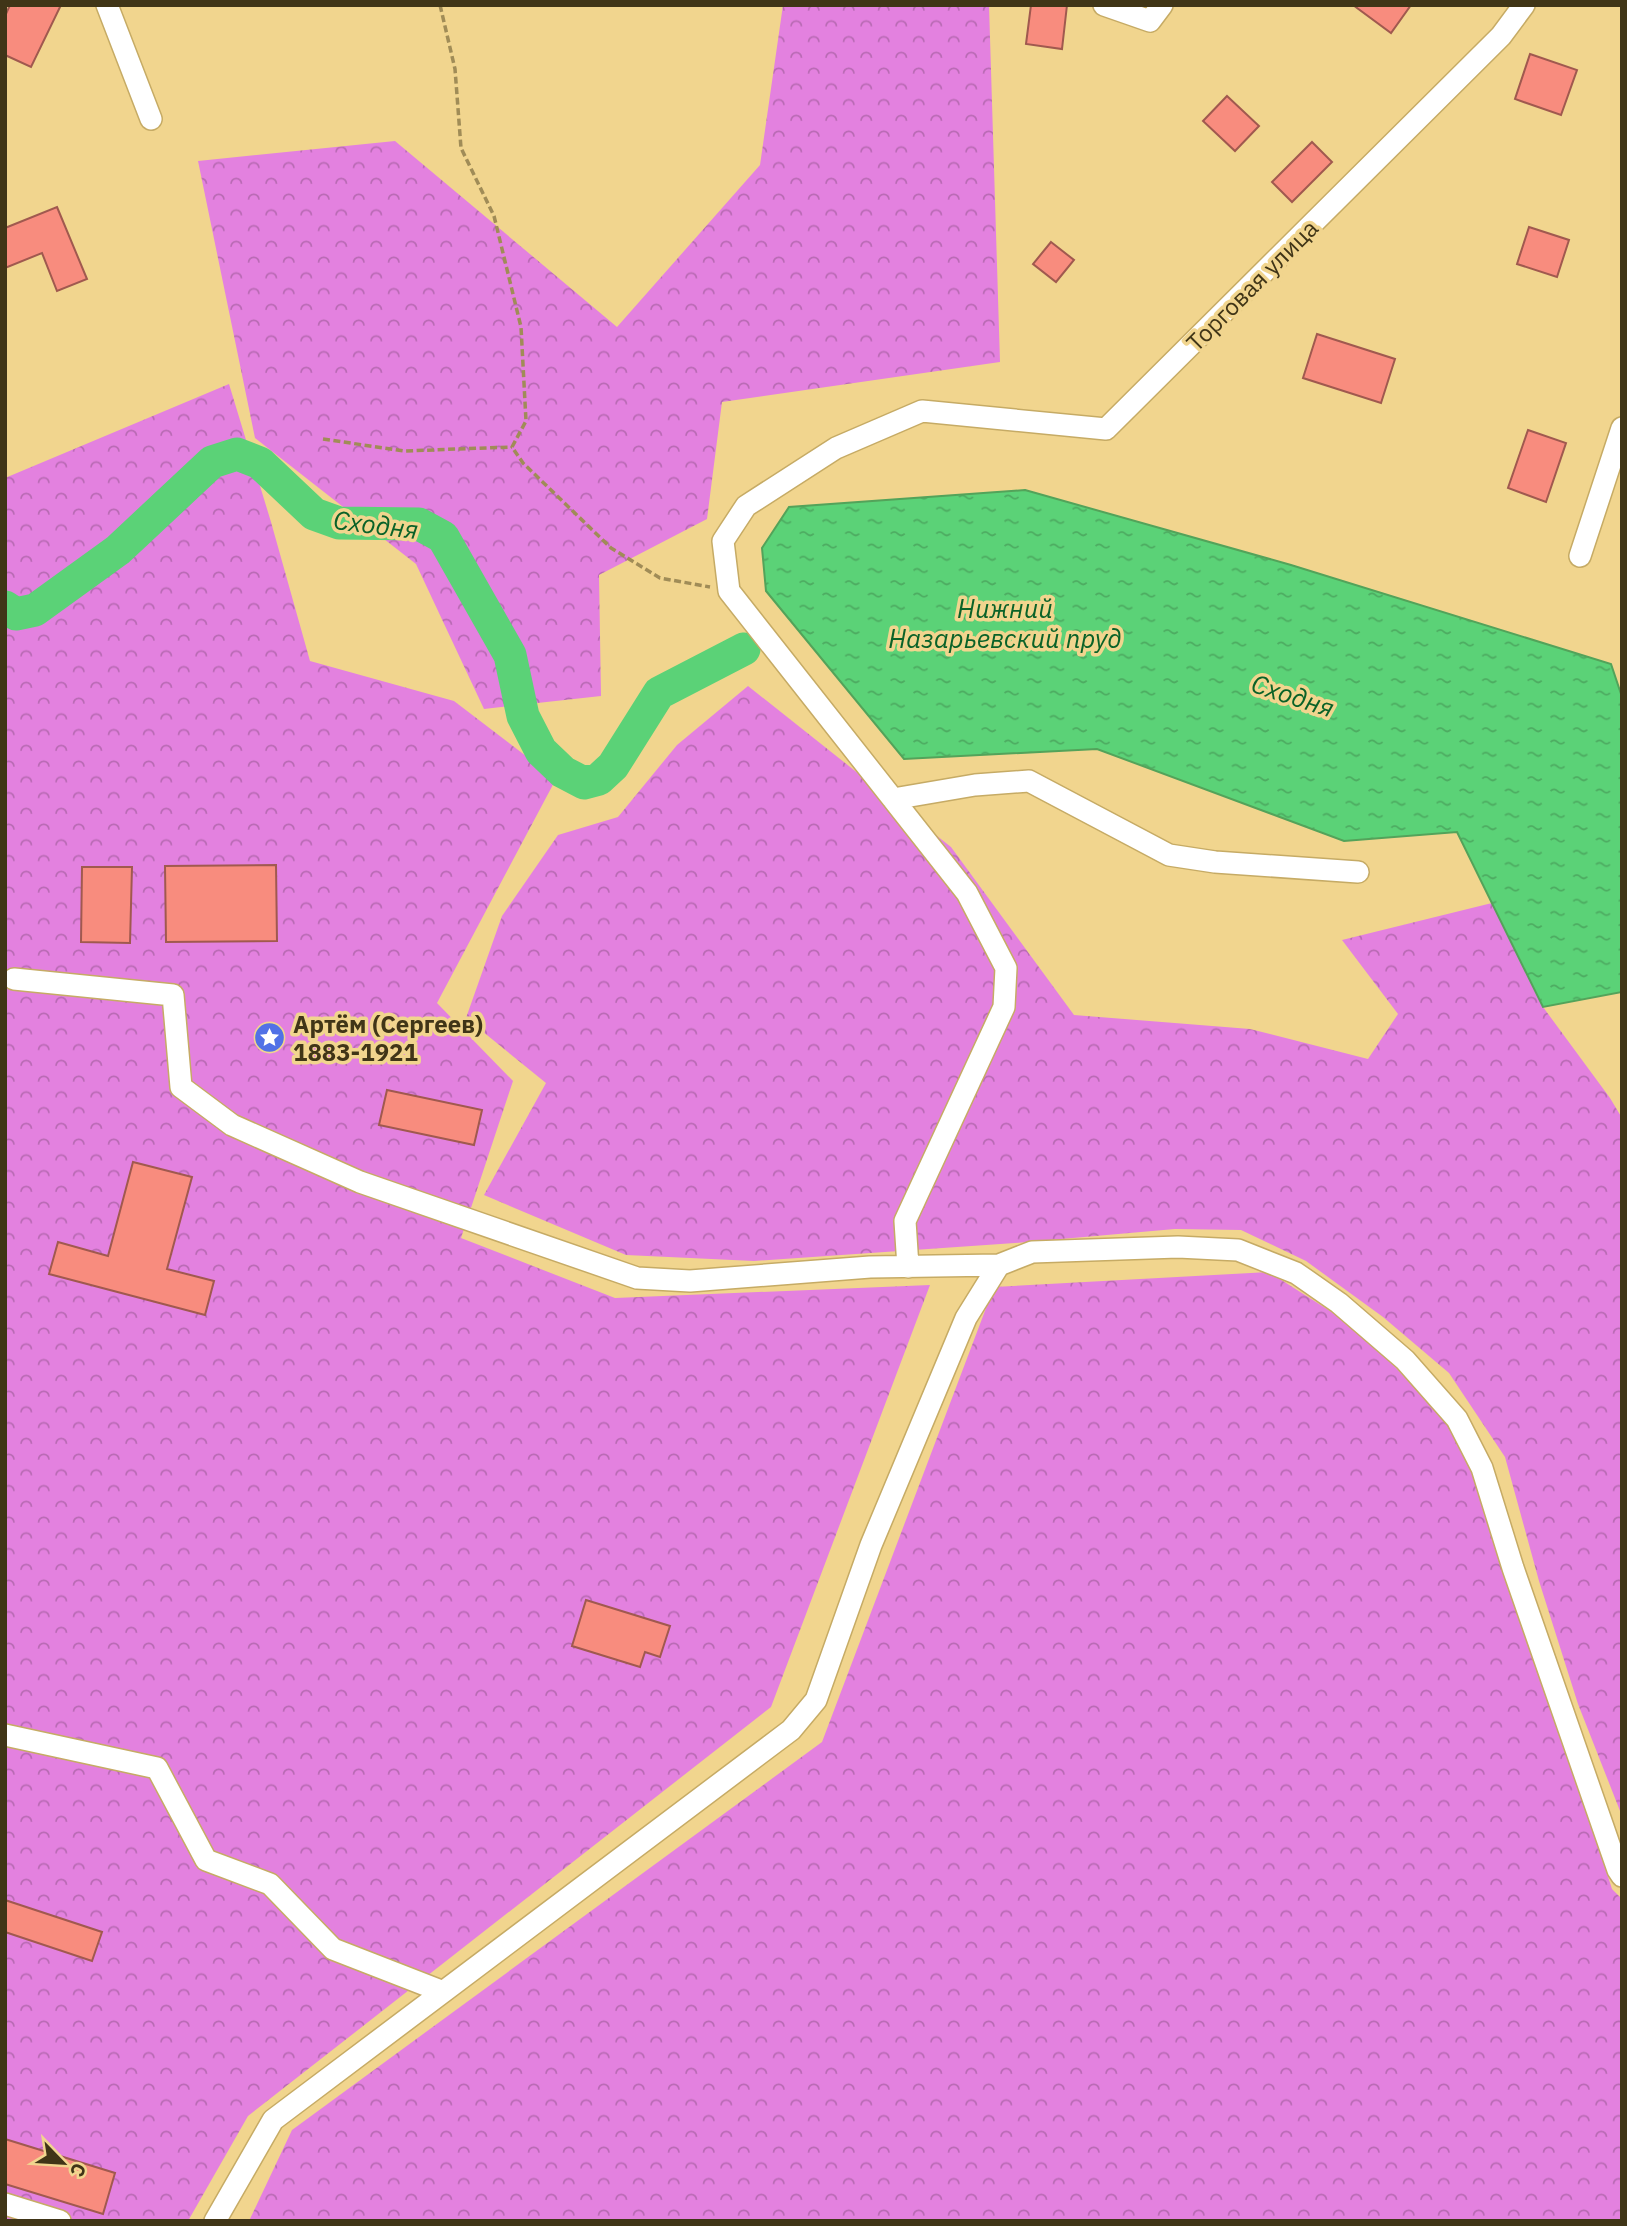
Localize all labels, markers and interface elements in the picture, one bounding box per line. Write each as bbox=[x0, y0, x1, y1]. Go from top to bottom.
street label: Торговая улица bbox=[1179, 212, 1325, 358]
water label: Сходня bbox=[332, 502, 420, 546]
water label: Нижний Назарьевский пруд bbox=[888, 591, 1122, 655]
water label: Сходня bbox=[1247, 666, 1339, 724]
place label: Артём (Сергеев) 1883-1921 bbox=[293, 1008, 483, 1068]
place icon: Артём (Сергеев) 1883-1921 bbox=[253, 1021, 287, 1055]
north arrow bbox=[28, 2128, 98, 2198]
text: С bbox=[65, 2160, 92, 2181]

